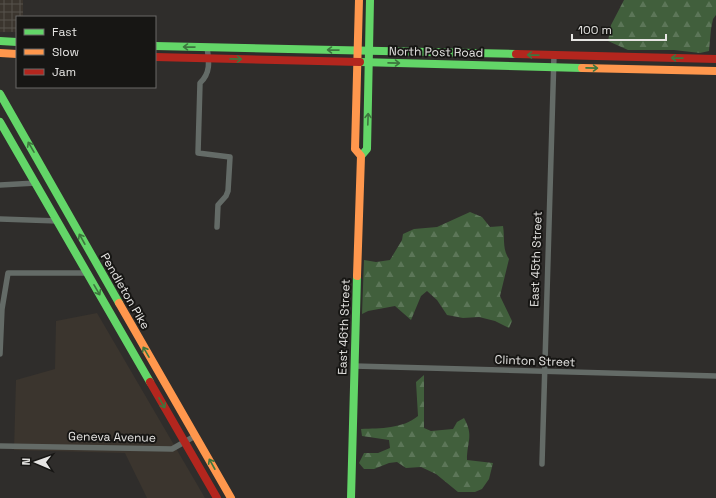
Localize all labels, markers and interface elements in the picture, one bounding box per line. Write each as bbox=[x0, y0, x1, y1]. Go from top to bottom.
legend bbox=[16, 16, 156, 88]
scale bar bbox=[572, 16, 666, 42]
text: 100 m bbox=[578, 22, 612, 38]
text: Fast bbox=[52, 24, 77, 40]
one-way arrow bbox=[183, 43, 196, 50]
street label: North Post Road bbox=[389, 43, 483, 61]
text: Slow bbox=[52, 44, 79, 60]
one-way arrow bbox=[327, 46, 340, 54]
one-way arrow bbox=[527, 51, 540, 58]
one-way arrow bbox=[671, 54, 684, 62]
one-way arrow bbox=[229, 56, 242, 63]
one-way arrow bbox=[387, 59, 400, 67]
text: Jam bbox=[52, 64, 76, 80]
one-way arrow bbox=[585, 64, 598, 72]
one-way arrow bbox=[364, 113, 371, 126]
one-way arrow bbox=[26, 141, 34, 153]
street label: East 45th Street bbox=[526, 211, 546, 307]
one-way arrow bbox=[77, 233, 85, 245]
street label: Pendleton Pike bbox=[97, 250, 153, 332]
street label: East 46th Street bbox=[334, 279, 354, 375]
one-way arrow bbox=[94, 284, 102, 296]
one-way arrow bbox=[142, 346, 150, 358]
street label: Clinton Street bbox=[494, 352, 576, 370]
one-way arrow bbox=[158, 397, 166, 409]
street label: Geneva Avenue bbox=[68, 428, 156, 446]
north arrow bbox=[16, 442, 56, 482]
text: N bbox=[19, 458, 33, 466]
one-way arrow bbox=[207, 458, 215, 470]

